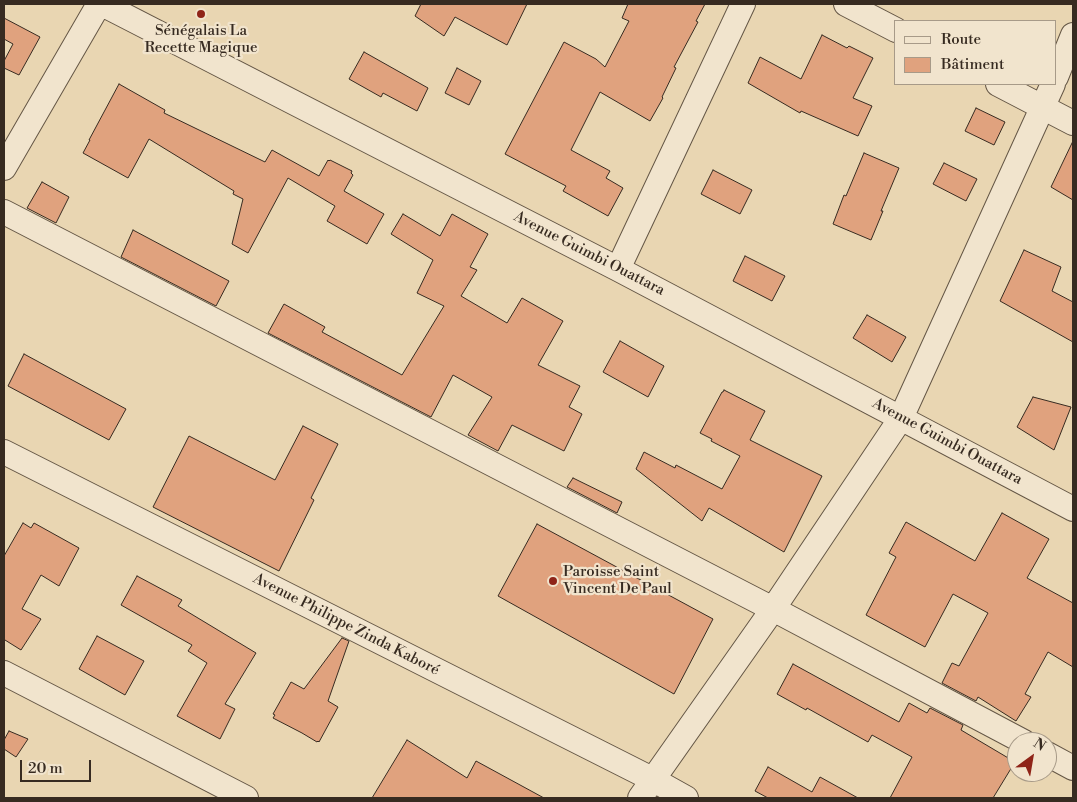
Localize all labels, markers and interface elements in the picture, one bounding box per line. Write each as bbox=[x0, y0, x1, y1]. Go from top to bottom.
marker: Sénégalais La Recette Magique bbox=[195, 8, 207, 20]
legend bbox=[894, 20, 1057, 85]
place label: Sénégalais La Recette Magique bbox=[144, 22, 258, 57]
text: Route bbox=[941, 30, 981, 49]
text: Bâtiment bbox=[941, 55, 1004, 74]
street label: Avenue Guimbi Ouattara bbox=[510, 208, 668, 300]
street label: Avenue Guimbi Ouattara bbox=[869, 395, 1025, 489]
place label: Paroisse Saint Vincent De Paul bbox=[563, 563, 672, 598]
street label: Avenue Philippe Zinda Kaboré bbox=[250, 570, 442, 680]
marker: Paroisse Saint Vincent De Paul bbox=[547, 575, 559, 587]
north arrow bbox=[1007, 732, 1057, 782]
text: N bbox=[1030, 735, 1049, 756]
scale bar bbox=[22, 750, 94, 782]
text: 20 m bbox=[28, 759, 63, 778]

